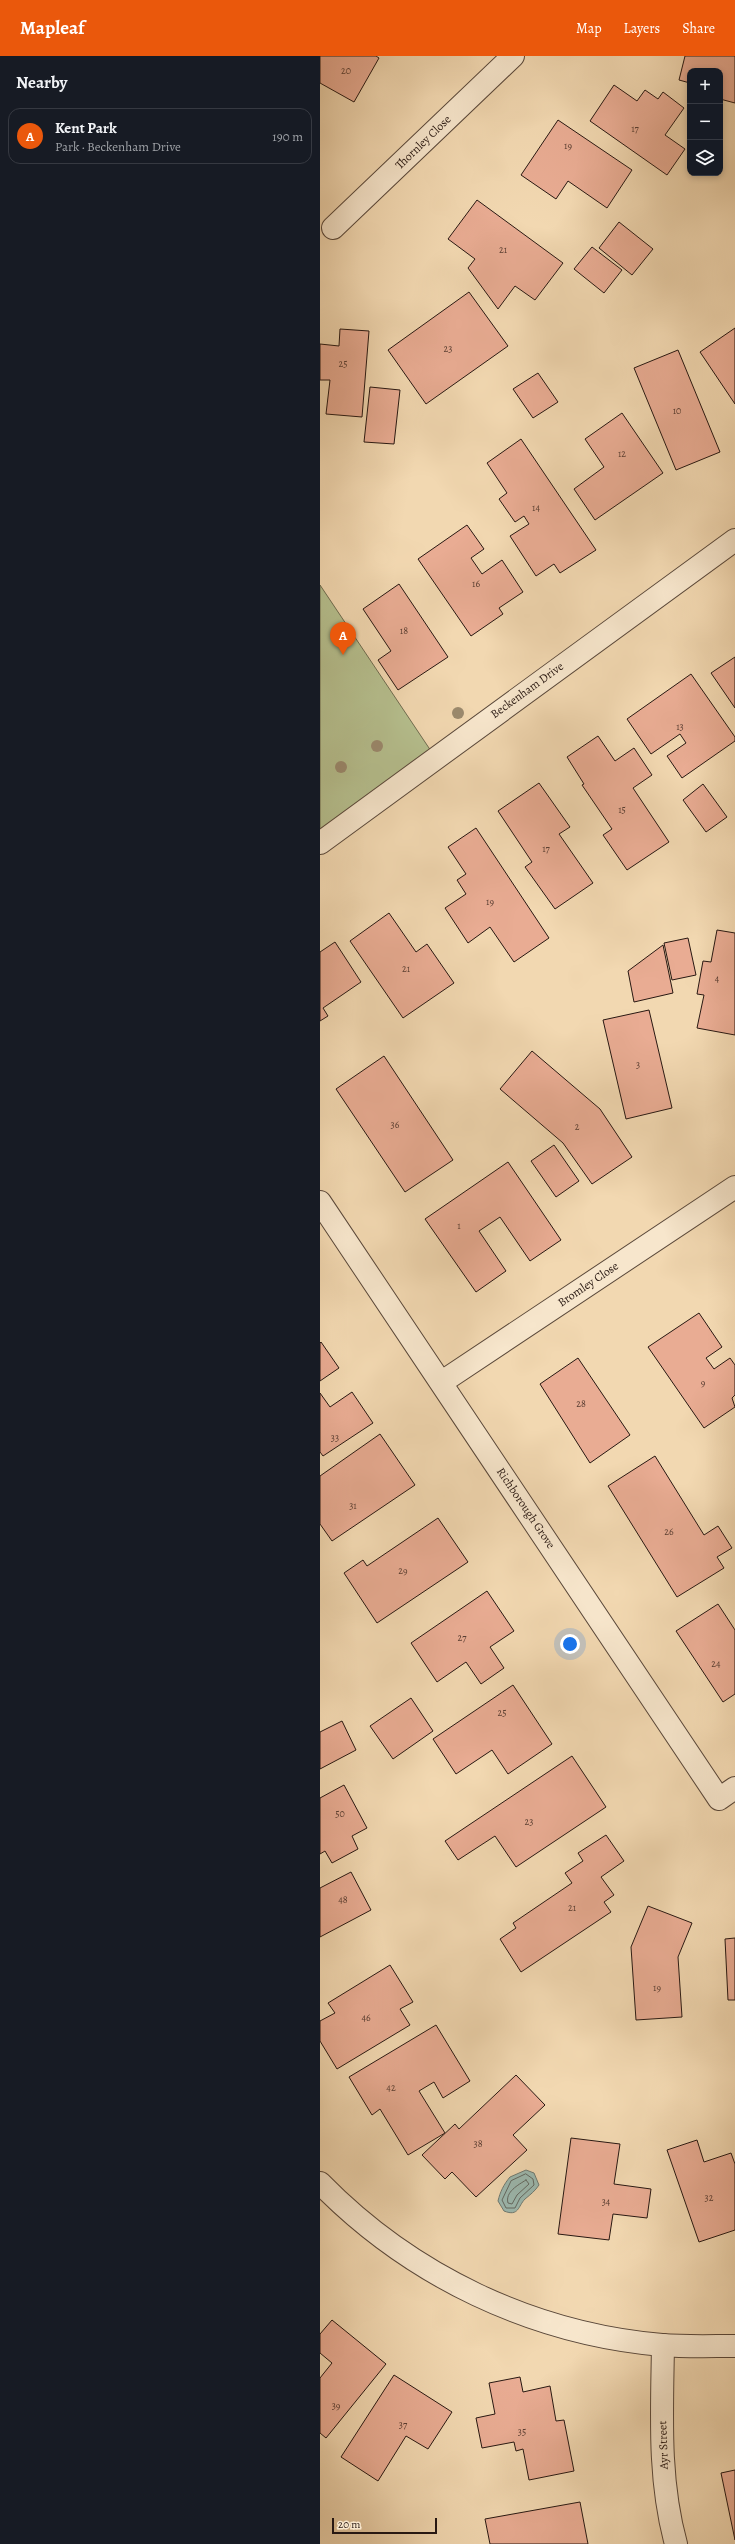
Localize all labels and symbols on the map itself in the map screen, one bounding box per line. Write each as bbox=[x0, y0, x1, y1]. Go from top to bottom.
house number: 20 bbox=[341, 64, 351, 77]
street label: Thornley Close bbox=[392, 111, 454, 173]
house number: 17 bbox=[631, 122, 640, 135]
house number: 19 bbox=[564, 139, 572, 152]
house number: 21 bbox=[499, 243, 508, 256]
house number: 23 bbox=[444, 342, 452, 355]
house number: 25 bbox=[338, 357, 348, 370]
house number: 10 bbox=[673, 404, 681, 417]
house number: 12 bbox=[618, 447, 626, 460]
house number: 14 bbox=[532, 501, 540, 514]
house number: 16 bbox=[472, 577, 480, 590]
pin: A bbox=[330, 622, 356, 655]
house number: 18 bbox=[400, 624, 408, 637]
street label: Beckenham Drive bbox=[487, 658, 567, 722]
house number: 13 bbox=[676, 720, 684, 733]
house number: 15 bbox=[618, 803, 626, 816]
house number: 17 bbox=[542, 842, 551, 855]
house number: 19 bbox=[486, 895, 494, 908]
house number: 21 bbox=[402, 962, 411, 975]
house number: 4 bbox=[715, 972, 720, 985]
house number: 3 bbox=[636, 1058, 640, 1071]
house number: 36 bbox=[391, 1118, 400, 1131]
house number: 2 bbox=[575, 1120, 580, 1133]
house number: 1 bbox=[457, 1219, 461, 1232]
street label: Bromley Close bbox=[554, 1258, 622, 1310]
house number: 9 bbox=[701, 1376, 706, 1389]
house number: 28 bbox=[576, 1397, 586, 1410]
house number: 33 bbox=[331, 1431, 339, 1444]
street label: Richborough Grove bbox=[493, 1464, 559, 1552]
house number: 31 bbox=[349, 1499, 357, 1512]
house number: 26 bbox=[664, 1525, 674, 1538]
house number: 29 bbox=[398, 1564, 408, 1577]
house number: 27 bbox=[458, 1631, 467, 1644]
your location bbox=[560, 1634, 580, 1654]
house number: 24 bbox=[711, 1657, 721, 1670]
house number: 25 bbox=[497, 1706, 507, 1719]
house number: 50 bbox=[335, 1807, 345, 1820]
house number: 23 bbox=[525, 1815, 533, 1828]
house number: 48 bbox=[338, 1893, 348, 1906]
house number: 21 bbox=[568, 1901, 577, 1914]
house number: 19 bbox=[653, 1981, 661, 1994]
house number: 46 bbox=[361, 2011, 371, 2024]
house number: 42 bbox=[386, 2081, 396, 2094]
house number: 38 bbox=[473, 2137, 483, 2150]
house number: 32 bbox=[705, 2191, 714, 2204]
house number: 34 bbox=[602, 2195, 611, 2208]
house number: 39 bbox=[332, 2399, 341, 2412]
house number: 37 bbox=[399, 2418, 408, 2431]
street label: Ayr Street bbox=[654, 2420, 672, 2471]
house number: 35 bbox=[518, 2425, 526, 2438]
scale bar bbox=[332, 2516, 437, 2535]

